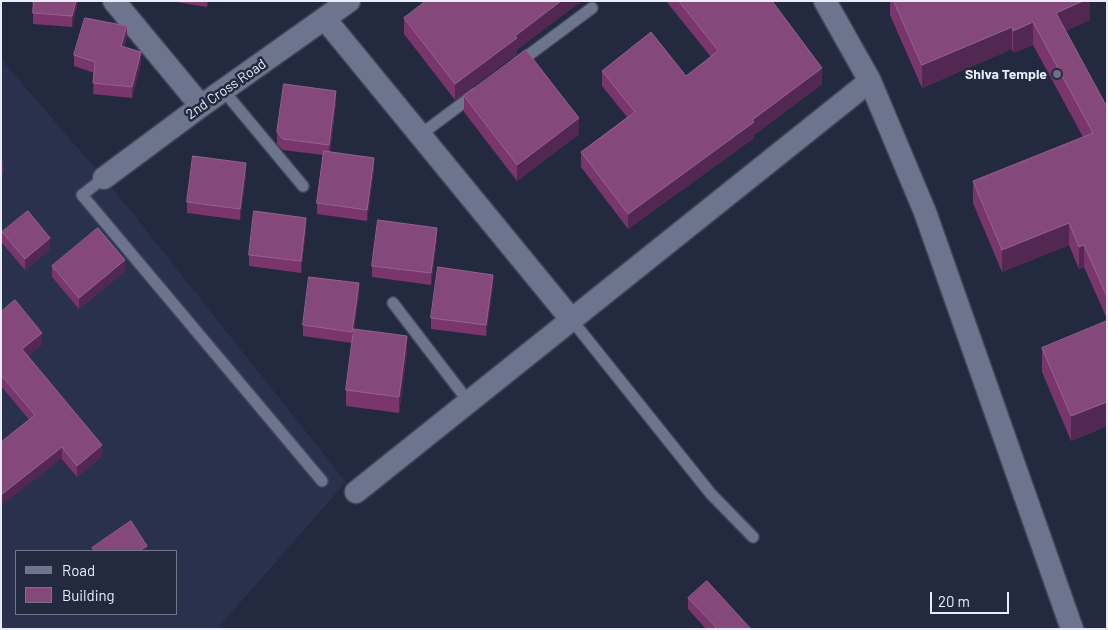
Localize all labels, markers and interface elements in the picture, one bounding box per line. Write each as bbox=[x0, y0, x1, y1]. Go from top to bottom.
street label: 2nd Cross Road bbox=[183, 55, 269, 123]
place label: Shiva Temple bbox=[965, 66, 1047, 82]
marker: Shiva Temple bbox=[1051, 68, 1063, 80]
legend bbox=[15, 550, 178, 615]
text: Road bbox=[62, 561, 95, 579]
scale bar bbox=[933, 582, 1012, 614]
text: Building bbox=[62, 586, 115, 604]
text: 20 m bbox=[938, 592, 970, 610]

